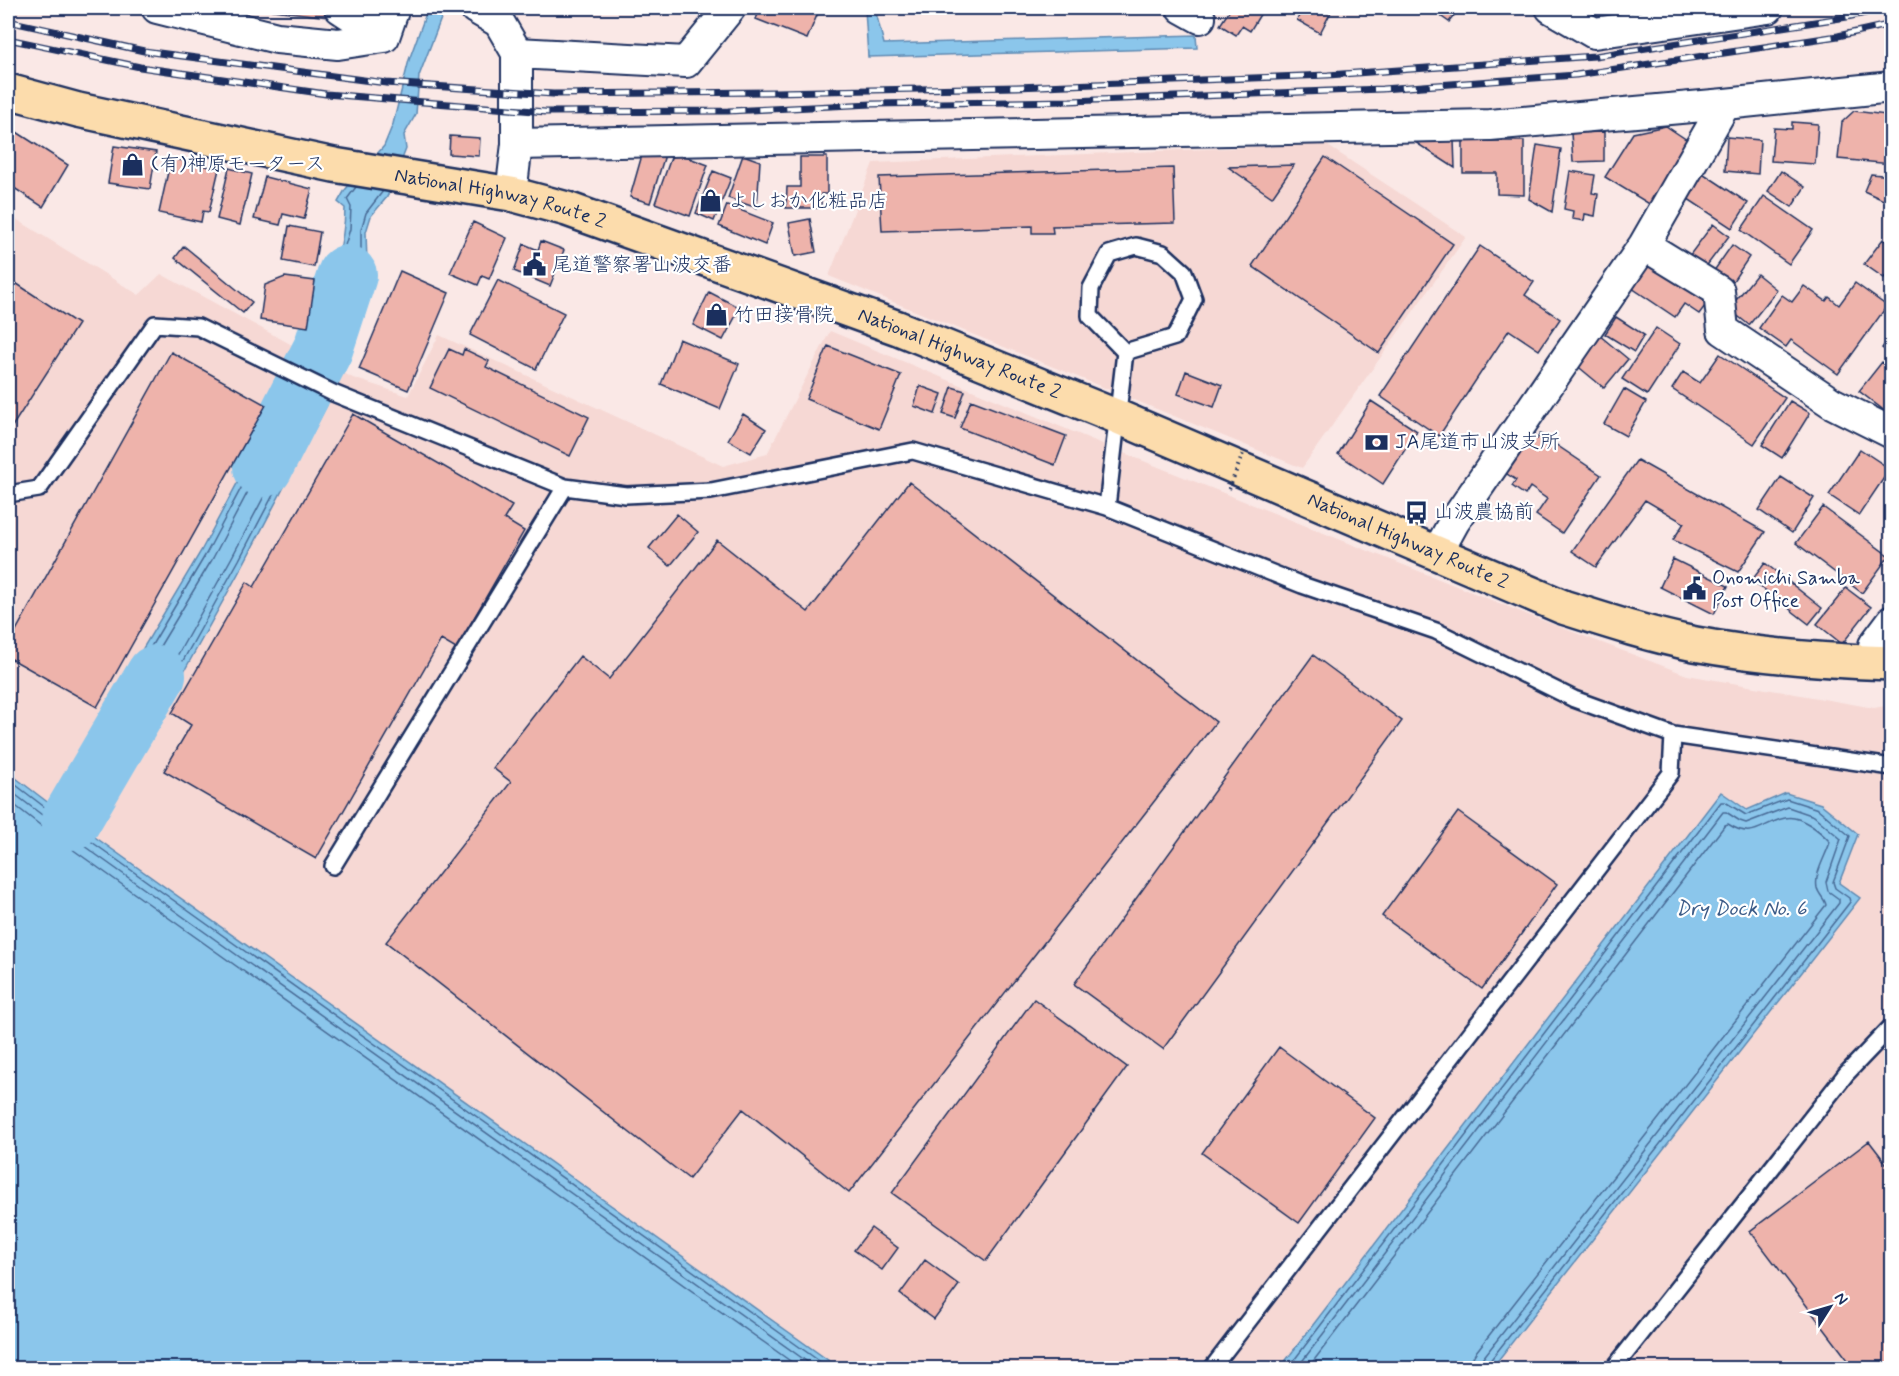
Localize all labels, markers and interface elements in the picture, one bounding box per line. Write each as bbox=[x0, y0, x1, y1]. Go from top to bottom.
shop icon: (有)神原モータース bbox=[120, 151, 146, 177]
place label: (有)神原モータース bbox=[151, 151, 325, 178]
street label: National Highway Route 2 bbox=[393, 162, 610, 235]
shop icon: よしおか化粧品店 bbox=[697, 188, 723, 214]
place label: よしおか化粧品店 bbox=[728, 188, 888, 215]
public building icon: 尾道警察署山波交番 bbox=[521, 252, 547, 278]
place label: 尾道警察署山波交番 bbox=[552, 252, 732, 279]
street label: National Highway Route 2 bbox=[854, 301, 1065, 406]
shop icon: 竹田接骨院 bbox=[703, 302, 729, 328]
place label: 竹田接骨院 bbox=[734, 302, 834, 329]
bank icon: JA尾道市山波支所 bbox=[1364, 429, 1390, 455]
place label: JA尾道市山波支所 bbox=[1395, 429, 1560, 456]
street label: National Highway Route 2 bbox=[1303, 486, 1513, 596]
bus stop icon: 山波農協前 bbox=[1403, 499, 1429, 525]
place label: 山波農協前 bbox=[1434, 499, 1534, 526]
place label: Onomichi Samba Post Office bbox=[1712, 565, 1861, 615]
public building icon: Onomichi Samba Post Office bbox=[1681, 576, 1707, 602]
water label: Dry Dock No. 6 bbox=[1676, 895, 1807, 923]
north arrow bbox=[1800, 1277, 1860, 1337]
text: N bbox=[1829, 1288, 1852, 1309]

